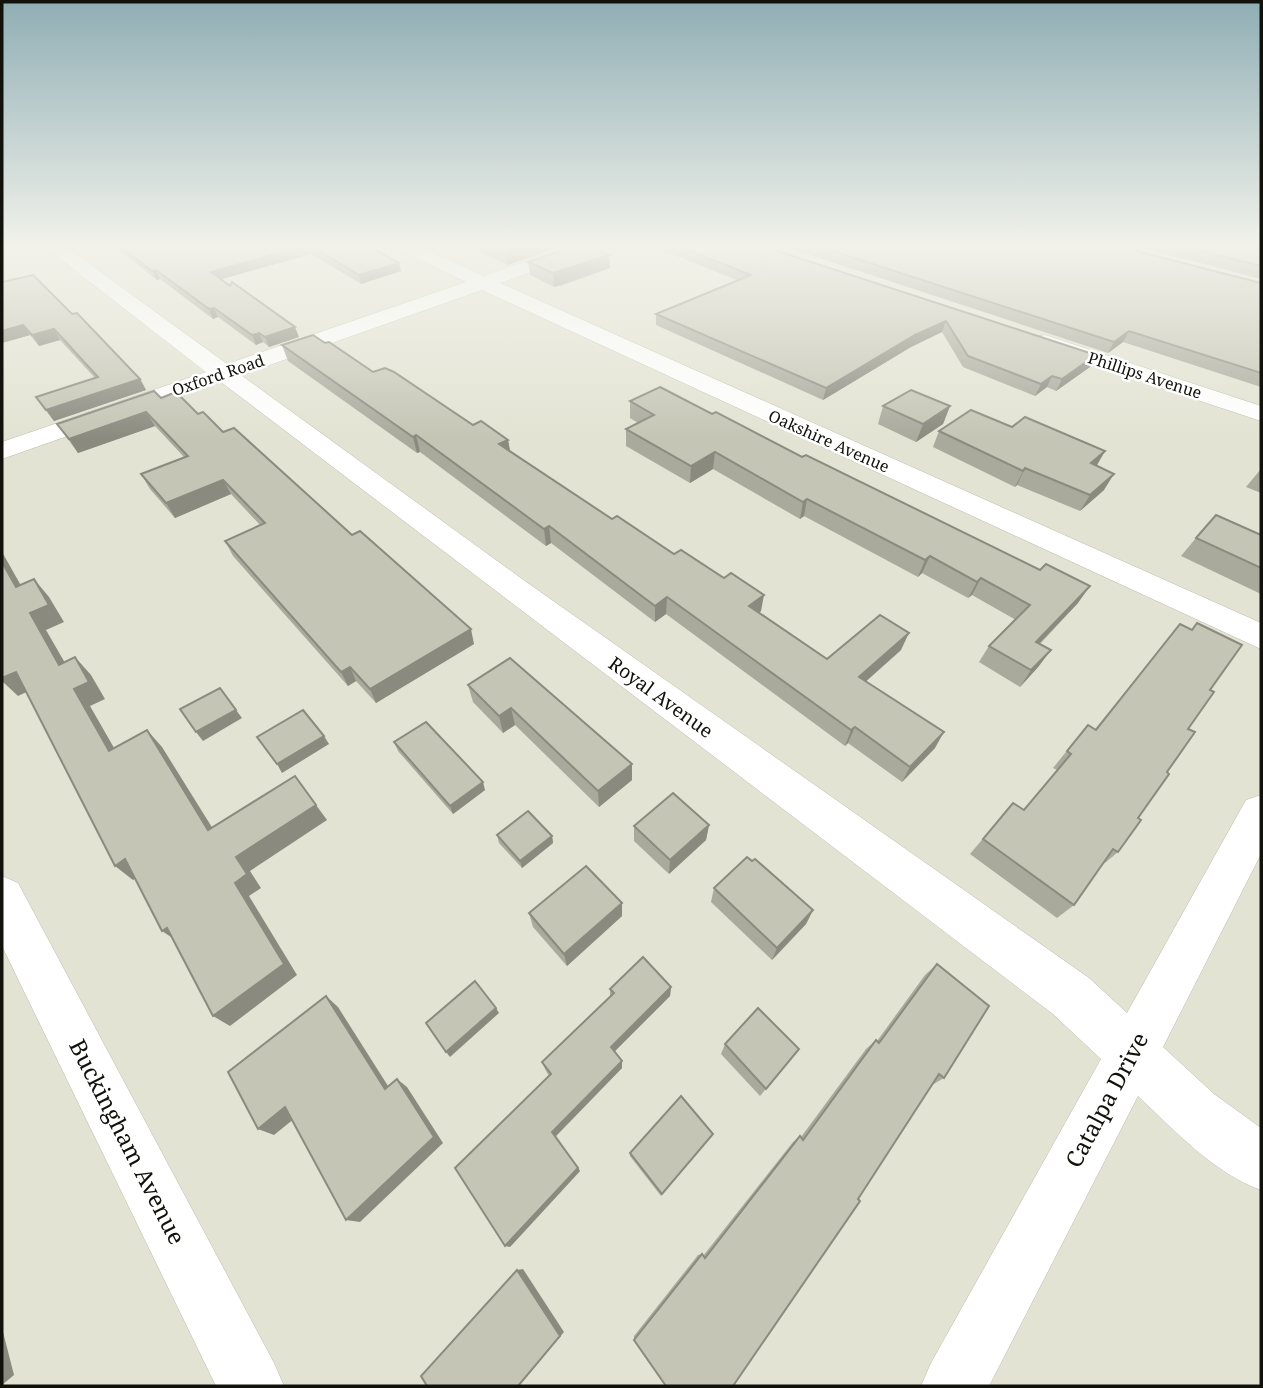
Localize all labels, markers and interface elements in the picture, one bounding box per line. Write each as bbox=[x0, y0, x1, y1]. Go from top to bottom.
street label: Phillips Avenue bbox=[1085, 346, 1205, 404]
street label: Oxford Road bbox=[169, 349, 267, 401]
street label: Oakshire Avenue bbox=[765, 404, 893, 478]
street label: Royal Avenue bbox=[604, 650, 718, 744]
street label: Catalpa Drive bbox=[1057, 1026, 1155, 1173]
street label: Buckingham Avenue bbox=[62, 1033, 194, 1250]

